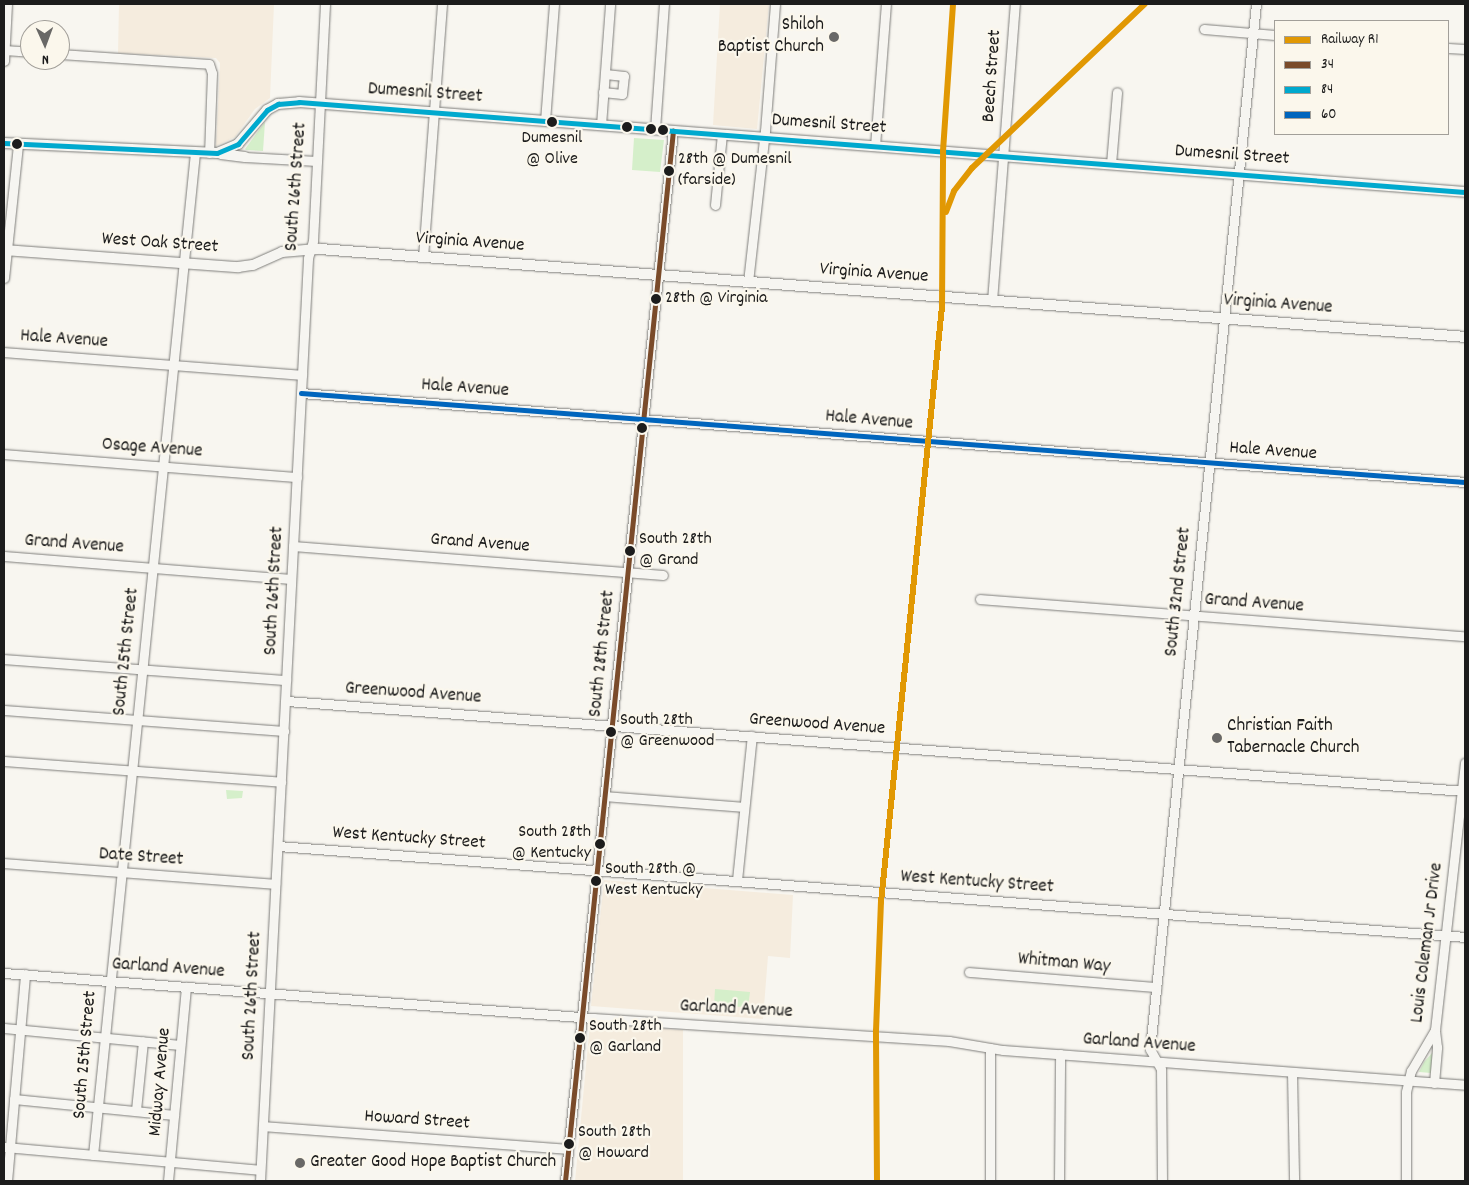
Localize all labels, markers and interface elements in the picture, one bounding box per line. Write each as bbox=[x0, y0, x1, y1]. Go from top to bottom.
place label: Shiloh Baptist Church bbox=[718, 15, 824, 59]
north arrow bbox=[20, 20, 70, 70]
legend bbox=[1274, 20, 1449, 135]
street label: Beech Street bbox=[978, 29, 1008, 123]
text: Railway R1 bbox=[1321, 29, 1378, 51]
marker: Shiloh Baptist Church bbox=[828, 31, 840, 43]
text: N bbox=[42, 49, 49, 69]
text: 34 bbox=[1321, 54, 1334, 76]
street label: Dumesnil Street bbox=[367, 79, 483, 109]
text: 84 bbox=[1321, 79, 1333, 101]
text: 60 bbox=[1321, 104, 1337, 126]
street label: Dumesnil Street bbox=[771, 110, 887, 140]
marker: Dumesnil @ Olive bbox=[547, 117, 557, 127]
street label: South 26th Street bbox=[281, 122, 313, 252]
unlabelled marker bbox=[622, 122, 632, 132]
unlabelled marker bbox=[646, 124, 656, 134]
unlabelled marker bbox=[658, 125, 668, 135]
place label: Dumesnil @ Olive bbox=[522, 129, 582, 172]
unlabelled marker bbox=[12, 139, 22, 149]
street label: Dumesnil Street bbox=[1174, 141, 1290, 171]
place label: 28th @ Dumesnil (farside) bbox=[678, 150, 791, 192]
marker: 28th @ Dumesnil (farside) bbox=[664, 166, 674, 176]
street label: Virginia Avenue bbox=[415, 228, 525, 258]
street label: West Oak Street bbox=[101, 229, 219, 259]
street label: Virginia Avenue bbox=[819, 259, 929, 289]
place label: 28th @ Virginia bbox=[665, 288, 767, 310]
street label: Virginia Avenue bbox=[1223, 290, 1333, 320]
marker: 28th @ Virginia bbox=[651, 294, 661, 304]
street label: Hale Avenue bbox=[19, 326, 109, 354]
street label: Hale Avenue bbox=[420, 375, 510, 403]
street label: Hale Avenue bbox=[824, 406, 914, 436]
unlabelled marker bbox=[637, 423, 647, 433]
street label: Osage Avenue bbox=[101, 434, 203, 464]
street label: Hale Avenue bbox=[1228, 438, 1318, 466]
street label: South 26th Street bbox=[260, 526, 290, 656]
street label: South 32nd Street bbox=[1161, 526, 1197, 658]
street label: Grand Avenue bbox=[430, 529, 530, 559]
street label: Grand Avenue bbox=[24, 530, 124, 560]
place label: South 28th @ Grand bbox=[639, 530, 712, 572]
marker: South 28th @ Grand bbox=[625, 546, 635, 556]
street label: South 25th Street bbox=[109, 587, 145, 717]
street label: Grand Avenue bbox=[1204, 589, 1304, 619]
street label: South 28th Street bbox=[585, 590, 621, 718]
street label: Greenwood Avenue bbox=[344, 678, 482, 710]
street label: Greenwood Avenue bbox=[748, 709, 886, 741]
place label: South 28th @ Greenwood bbox=[620, 711, 715, 754]
place label: Christian Faith Tabernacle Church bbox=[1227, 716, 1359, 760]
marker: South 28th @ Greenwood bbox=[606, 727, 616, 737]
marker: Christian Faith Tabernacle Church bbox=[1211, 732, 1223, 744]
street label: West Kentucky Street bbox=[332, 822, 486, 856]
place label: South 28th @ Kentucky bbox=[512, 823, 591, 866]
marker: South 28th @ Kentucky bbox=[595, 839, 605, 849]
street label: Date Street bbox=[98, 844, 184, 872]
place label: South 28th @ West Kentucky bbox=[605, 860, 702, 902]
street label: Louis Coleman Jr Drive bbox=[1407, 862, 1449, 1024]
street label: West Kentucky Street bbox=[900, 866, 1054, 900]
marker: South 28th @ West Kentucky bbox=[591, 876, 601, 886]
street label: South 26th Street bbox=[238, 931, 268, 1061]
street label: Whitman Way bbox=[1017, 949, 1111, 979]
street label: Garland Avenue bbox=[111, 954, 225, 984]
street label: South 25th Street bbox=[69, 990, 103, 1120]
street label: Garland Avenue bbox=[679, 996, 793, 1024]
place label: South 28th @ Garland bbox=[589, 1017, 662, 1060]
street label: Midway Avenue bbox=[145, 1027, 177, 1137]
street label: Garland Avenue bbox=[1082, 1029, 1196, 1059]
marker: South 28th @ Garland bbox=[575, 1033, 585, 1043]
street label: Howard Street bbox=[363, 1106, 471, 1136]
place label: South 28th @ Howard bbox=[578, 1123, 651, 1166]
marker: South 28th @ Howard bbox=[564, 1139, 574, 1149]
place label: Greater Good Hope Baptist Church bbox=[310, 1152, 556, 1174]
marker: Greater Good Hope Baptist Church bbox=[294, 1157, 306, 1169]

